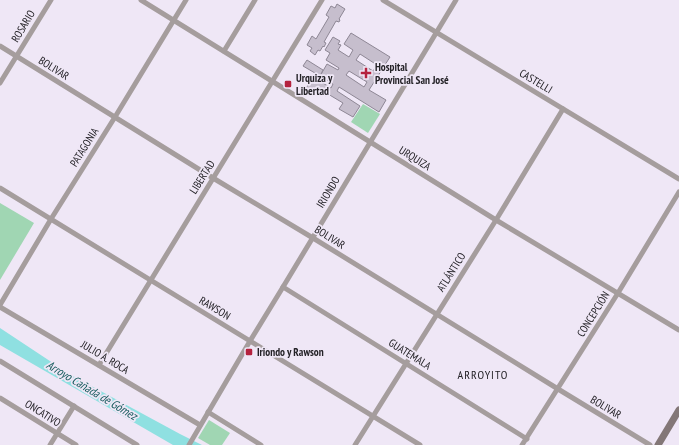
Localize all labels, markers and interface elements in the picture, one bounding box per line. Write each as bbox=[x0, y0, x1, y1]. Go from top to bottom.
street label: ROSARIO bbox=[8, 7, 38, 45]
street label: BOLIVAR bbox=[36, 53, 72, 83]
place label: Hospital Provincial San José bbox=[375, 60, 449, 87]
street label: CASTELLI bbox=[517, 66, 555, 96]
marker: Hospital Provincial San José bbox=[360, 67, 372, 79]
place label: Urquiza y Libertad bbox=[296, 71, 333, 98]
marker: Urquiza y Libertad bbox=[283, 79, 293, 89]
street label: PATAGONIA bbox=[67, 124, 102, 169]
street label: URQUIZA bbox=[396, 143, 434, 174]
street label: LIBERTAD bbox=[186, 157, 218, 196]
street label: IRIONDO bbox=[313, 174, 343, 210]
street label: BOLIVAR bbox=[312, 222, 348, 252]
street label: ATLÁNTICO bbox=[434, 250, 468, 294]
street label: CONCEPCIÓN bbox=[574, 289, 612, 339]
street label: RAWSON bbox=[197, 293, 233, 323]
street label: GUATEMALA bbox=[386, 335, 434, 373]
street label: JULIO A. ROCA bbox=[78, 337, 132, 377]
place label: Iriondo y Rawson bbox=[257, 345, 324, 359]
marker: Iriondo y Rawson bbox=[244, 347, 254, 357]
water label: Arroyo Cañada de Gómez bbox=[44, 357, 141, 424]
district label: ARROYITO bbox=[458, 367, 508, 382]
street label: BOLIVAR bbox=[588, 392, 624, 422]
street label: ONCATIVO bbox=[22, 397, 64, 429]

